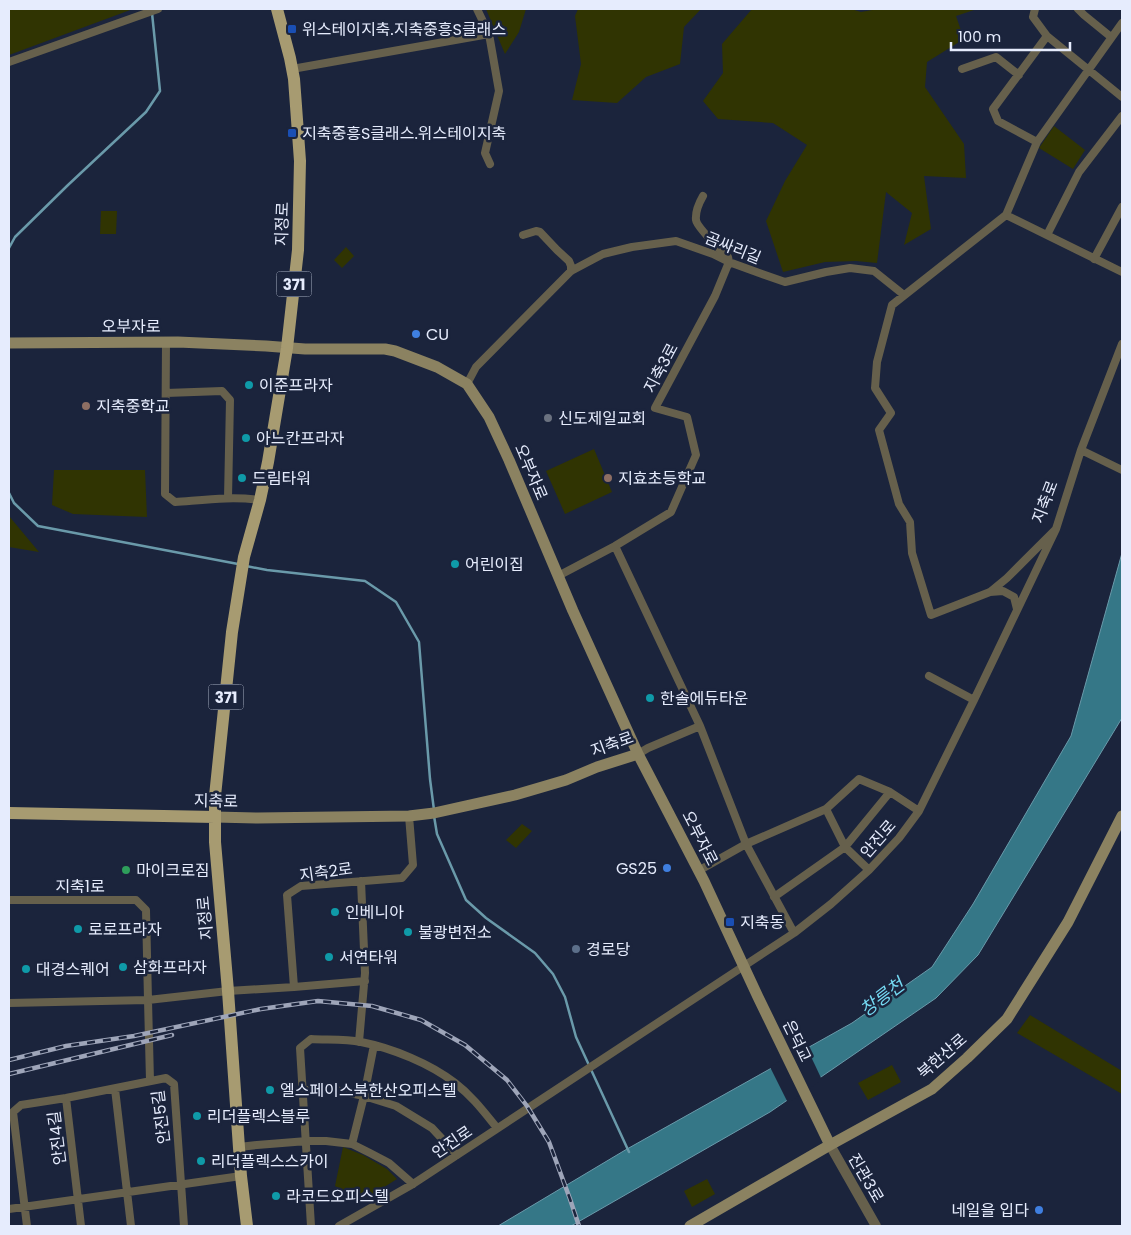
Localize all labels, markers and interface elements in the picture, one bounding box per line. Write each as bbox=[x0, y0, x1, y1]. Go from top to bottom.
place label: 위스테이지축.지축중흥S클래스 bbox=[302, 18, 506, 41]
scale bar bbox=[951, 20, 1070, 52]
marker: 위스테이지축.지축중흥S클래스 bbox=[286, 23, 298, 35]
text: 100 m bbox=[958, 26, 1001, 47]
place label: 지축중흥S클래스.위스테이지축 bbox=[302, 122, 506, 145]
marker: 지축중흥S클래스.위스테이지축 bbox=[286, 127, 298, 139]
street label: 지정로 bbox=[270, 201, 294, 246]
street label: 곰싸리길 bbox=[701, 226, 765, 270]
road number: 371 bbox=[276, 272, 312, 296]
street label: 오부자로 bbox=[102, 315, 161, 338]
place label: CU bbox=[426, 323, 449, 346]
marker: CU bbox=[410, 328, 422, 340]
street label: 지축3로 bbox=[638, 339, 684, 397]
place label: 이준프라자 bbox=[259, 374, 333, 397]
marker: 이준프라자 bbox=[243, 379, 255, 391]
place label: 지축중학교 bbox=[96, 395, 170, 418]
marker: 지축중학교 bbox=[80, 400, 92, 412]
place label: 신도제일교회 bbox=[558, 407, 646, 430]
marker: 신도제일교회 bbox=[542, 412, 554, 424]
place label: 아느칸프라자 bbox=[256, 427, 345, 450]
marker: 아느칸프라자 bbox=[240, 432, 252, 444]
street label: 오부자로 bbox=[509, 440, 553, 504]
place label: 드림타워 bbox=[252, 467, 311, 490]
place label: 지효초등학교 bbox=[618, 467, 706, 490]
marker: 드림타워 bbox=[236, 472, 248, 484]
marker: 지효초등학교 bbox=[602, 472, 614, 484]
street label: 지축로 bbox=[1026, 477, 1064, 527]
place label: 어린이집 bbox=[465, 553, 524, 576]
marker: 어린이집 bbox=[449, 558, 461, 570]
road number: 371 bbox=[208, 684, 244, 710]
place label: 한솔에듀타운 bbox=[660, 687, 748, 710]
marker: 한솔에듀타운 bbox=[644, 692, 656, 704]
street label: 지축로 bbox=[587, 726, 637, 762]
street label: 지축로 bbox=[194, 789, 239, 813]
street label: 오부자로 bbox=[676, 807, 724, 870]
street label: 안진로 bbox=[855, 815, 901, 863]
street label: 지축2로 bbox=[298, 857, 354, 887]
place label: GS25 bbox=[616, 857, 657, 880]
place label: 마이크로짐 bbox=[136, 859, 210, 882]
marker: GS25 bbox=[661, 862, 673, 874]
marker: 마이크로짐 bbox=[120, 864, 132, 876]
street label: 지축1로 bbox=[55, 875, 105, 898]
street label: 지정로 bbox=[192, 895, 218, 941]
place label: 인베니아 bbox=[345, 901, 404, 924]
marker: 인베니아 bbox=[329, 906, 341, 918]
place label: 지축동 bbox=[740, 911, 784, 934]
marker: 지축동 bbox=[724, 916, 736, 928]
place label: 로로프라자 bbox=[88, 918, 162, 941]
place label: 불광변전소 bbox=[418, 921, 492, 944]
marker: 로로프라자 bbox=[72, 923, 84, 935]
marker: 불광변전소 bbox=[402, 926, 414, 938]
place label: 경로당 bbox=[586, 938, 630, 961]
marker: 경로당 bbox=[570, 943, 582, 955]
place label: 서연타워 bbox=[339, 946, 398, 969]
marker: 서연타워 bbox=[323, 951, 335, 963]
place label: 삼화프라자 bbox=[133, 956, 207, 979]
place label: 대경스퀘어 bbox=[36, 958, 110, 981]
marker: 삼화프라자 bbox=[117, 961, 129, 973]
marker: 대경스퀘어 bbox=[20, 963, 32, 975]
water label: 창릉천 bbox=[855, 971, 911, 1022]
street label: 은덕교 bbox=[777, 1016, 817, 1066]
street label: 북한산로 bbox=[912, 1028, 972, 1084]
place label: 엘스페이스북한산오피스텔 bbox=[280, 1079, 457, 1102]
marker: 엘스페이스북한산오피스텔 bbox=[264, 1084, 276, 1096]
street label: 안진5길 bbox=[146, 1089, 176, 1145]
place label: 리더플렉스블루 bbox=[207, 1105, 310, 1128]
street label: 안진4길 bbox=[42, 1110, 72, 1166]
marker: 리더플렉스블루 bbox=[191, 1110, 203, 1122]
street label: 안진로 bbox=[427, 1120, 477, 1164]
street label: 진관3로 bbox=[843, 1149, 889, 1207]
place label: 리더플렉스스카이 bbox=[211, 1150, 329, 1173]
marker: 리더플렉스스카이 bbox=[195, 1155, 207, 1167]
place label: 라코드오피스텔 bbox=[286, 1185, 389, 1208]
marker: 라코드오피스텔 bbox=[270, 1190, 282, 1202]
place label: 네일을 입다 bbox=[951, 1199, 1029, 1222]
marker: 네일을 입다 bbox=[1033, 1204, 1045, 1216]

